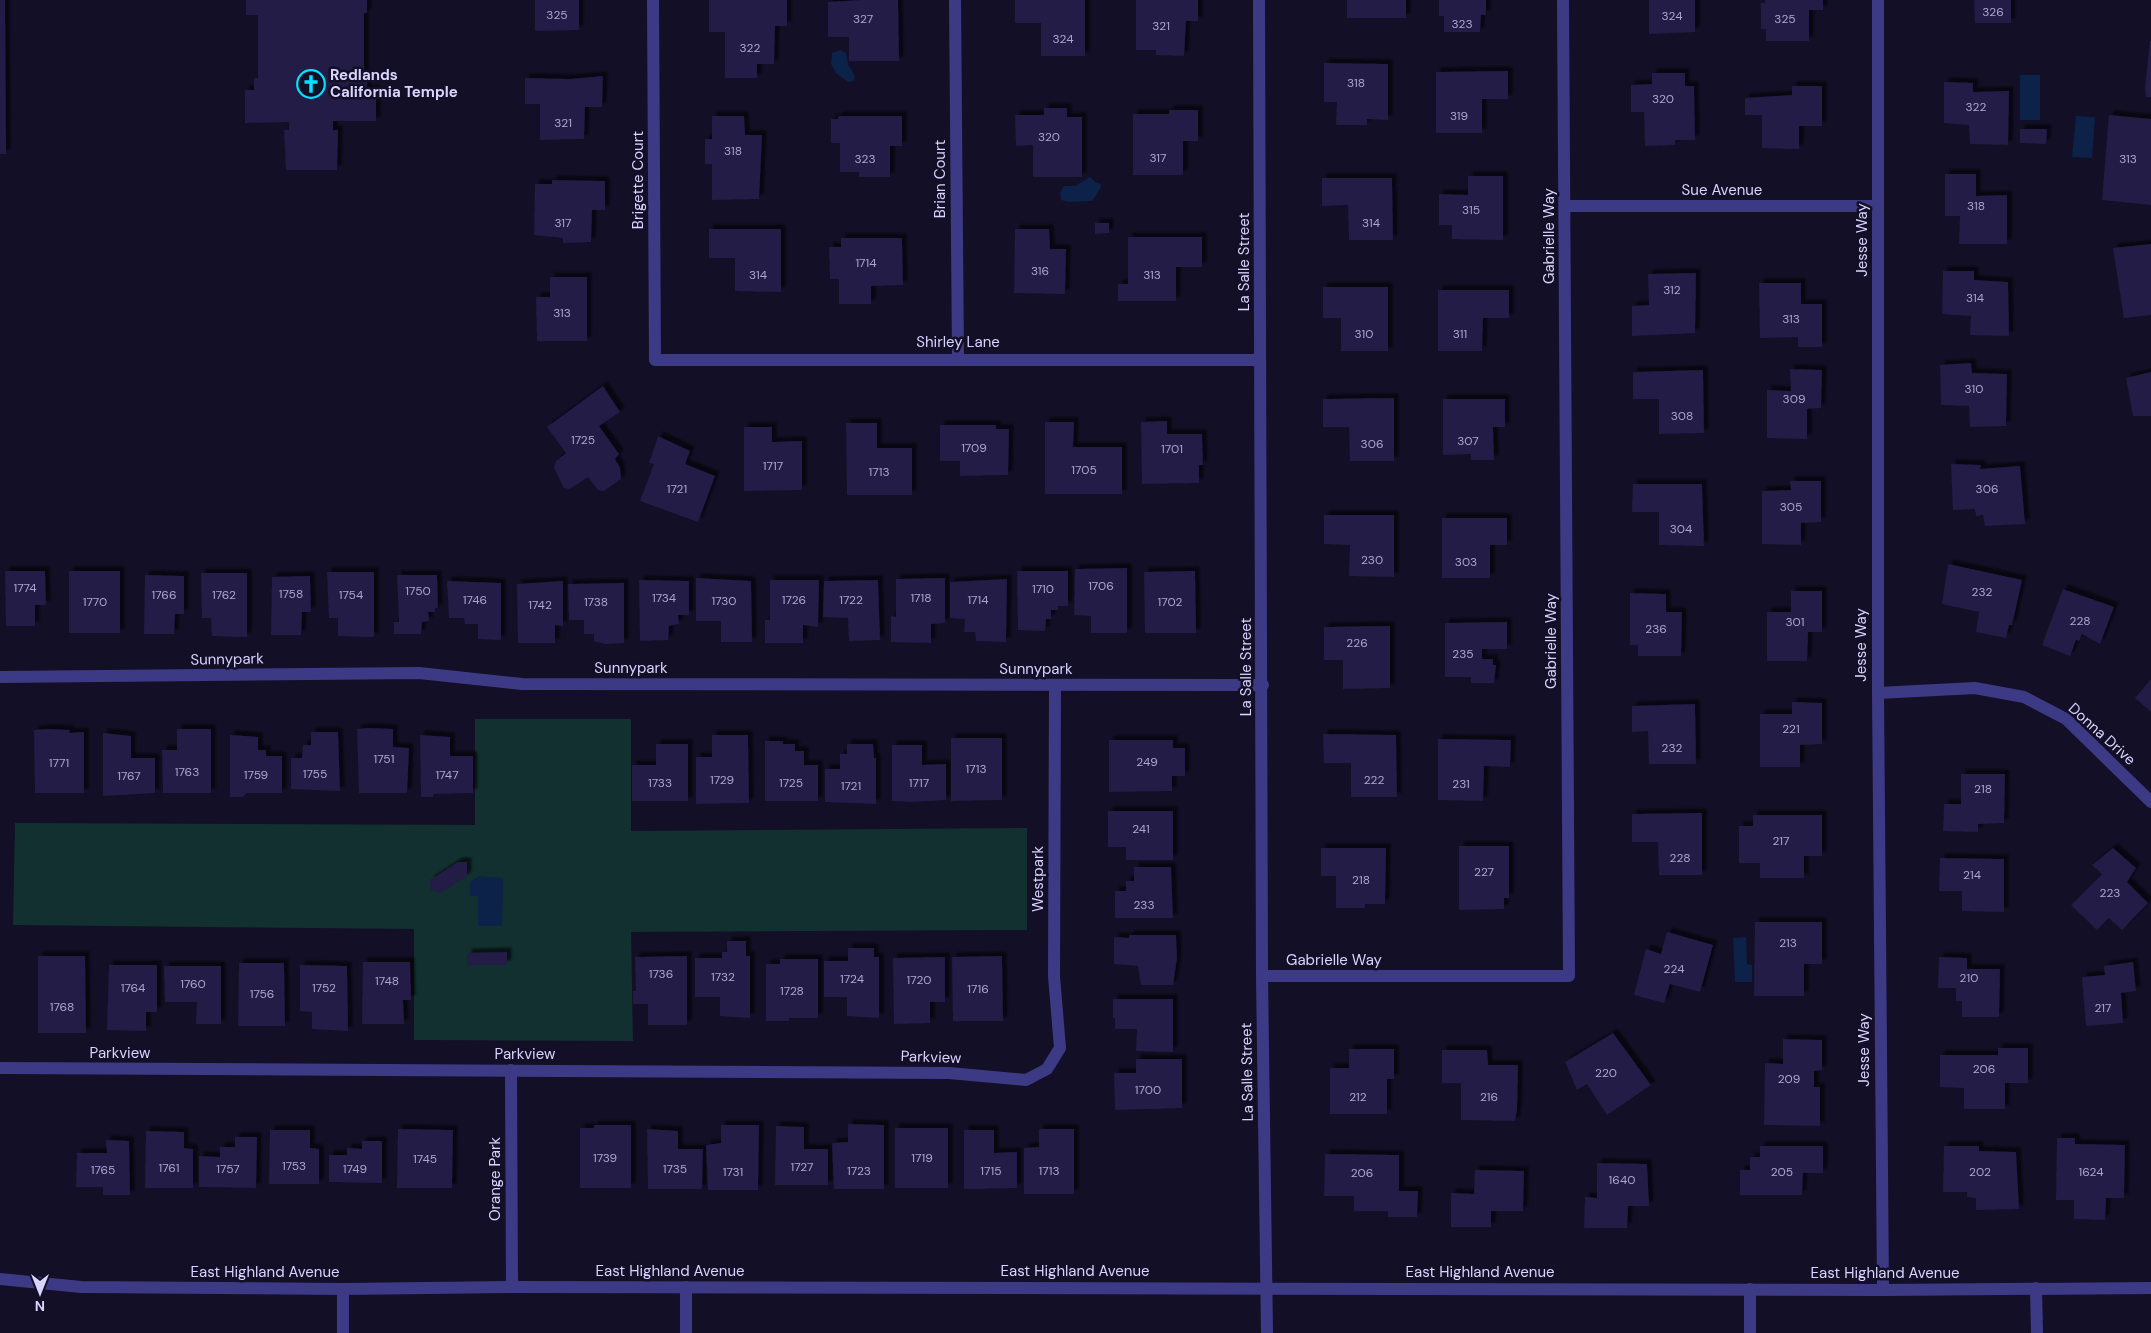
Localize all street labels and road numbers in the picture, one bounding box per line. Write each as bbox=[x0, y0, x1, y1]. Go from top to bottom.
street label: Brigette Court bbox=[628, 131, 648, 229]
street label: Brian Court bbox=[930, 140, 950, 218]
street label: Sue Avenue bbox=[1682, 180, 1762, 200]
street label: Gabrielle Way bbox=[1539, 187, 1559, 284]
street label: Jesse Way bbox=[1852, 203, 1872, 277]
street label: La Salle Street bbox=[1234, 213, 1254, 311]
street label: Shirley Lane bbox=[916, 332, 1000, 352]
street label: Gabrielle Way bbox=[1541, 592, 1561, 689]
street label: Jesse Way bbox=[1851, 608, 1871, 682]
street label: La Salle Street bbox=[1236, 618, 1256, 716]
street label: Sunnypark bbox=[190, 648, 264, 670]
street label: Sunnypark bbox=[594, 658, 668, 678]
street label: Sunnypark bbox=[999, 659, 1073, 679]
street label: Donna Drive bbox=[2064, 698, 2140, 770]
street label: Westpark bbox=[1028, 846, 1048, 912]
street label: Gabrielle Way bbox=[1286, 950, 1383, 970]
street label: Jesse Way bbox=[1854, 1013, 1874, 1087]
street label: La Salle Street bbox=[1236, 1022, 1258, 1121]
street label: Parkview bbox=[90, 1043, 151, 1063]
street label: Parkview bbox=[495, 1044, 556, 1064]
street label: Parkview bbox=[900, 1046, 962, 1068]
street label: Orange Park bbox=[485, 1136, 505, 1221]
street label: East Highland Avenue bbox=[596, 1261, 745, 1281]
street label: East Highland Avenue bbox=[1001, 1261, 1150, 1281]
street label: East Highland Avenue bbox=[191, 1262, 340, 1282]
street label: East Highland Avenue bbox=[1406, 1262, 1555, 1282]
street label: East Highland Avenue bbox=[1811, 1263, 1960, 1283]

